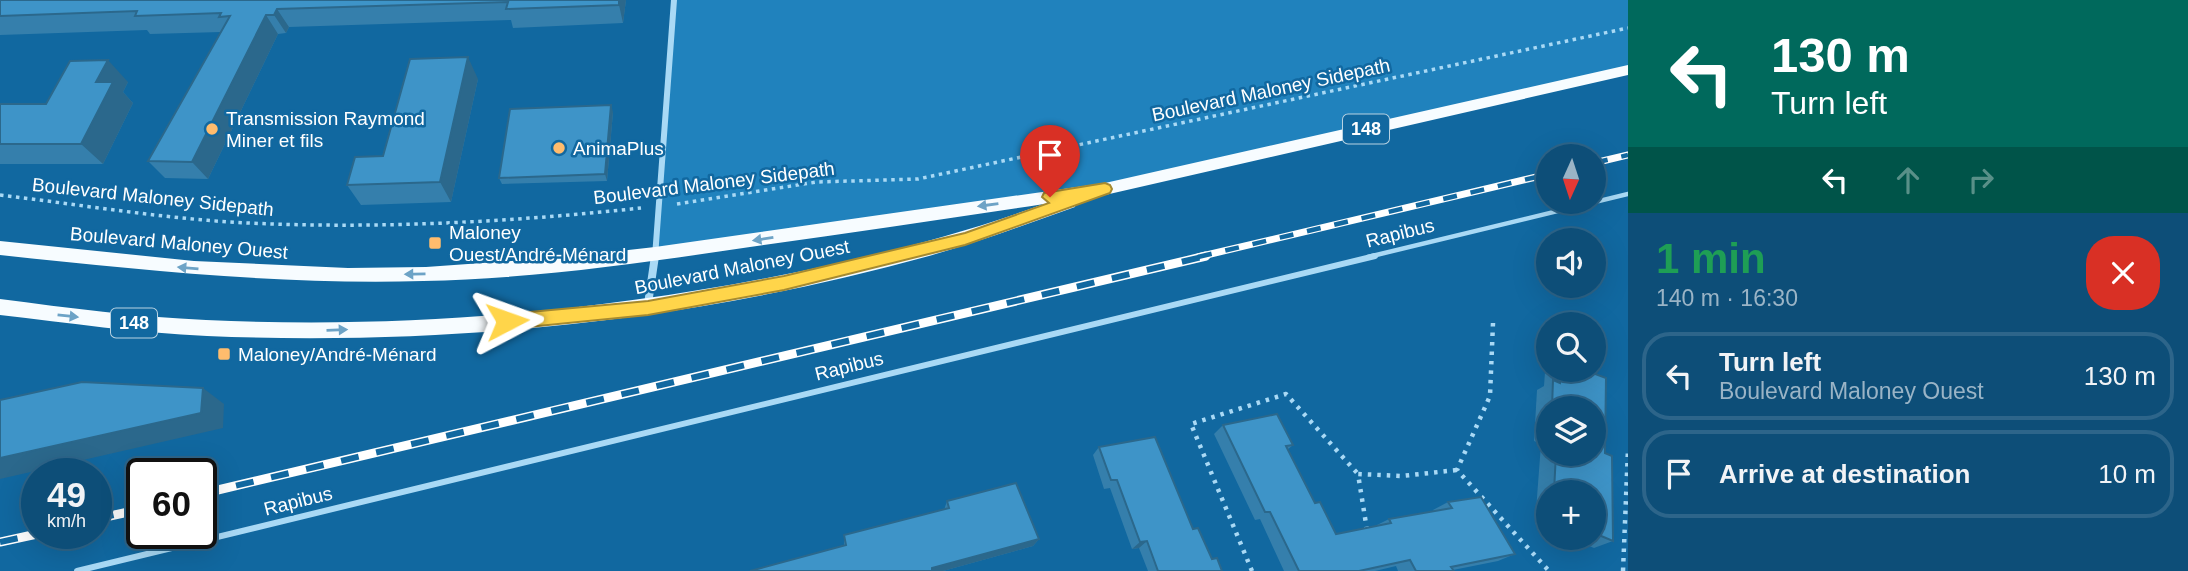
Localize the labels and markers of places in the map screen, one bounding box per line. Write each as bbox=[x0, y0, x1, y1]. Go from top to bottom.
place label: Transmission Raymond Miner et fils bbox=[226, 108, 425, 151]
marker: Transmission Raymond Miner et fils bbox=[204, 121, 220, 137]
pin bbox=[1020, 125, 1080, 197]
place label: AnimaPlus bbox=[573, 138, 664, 159]
marker: AnimaPlus bbox=[551, 140, 567, 156]
place label: Maloney Ouest/André-Ménard bbox=[449, 222, 626, 265]
marker: Maloney Ouest/André-Ménard bbox=[427, 235, 443, 251]
place label: Maloney/André-Ménard bbox=[238, 344, 437, 365]
marker: Maloney/André-Ménard bbox=[216, 346, 232, 362]

